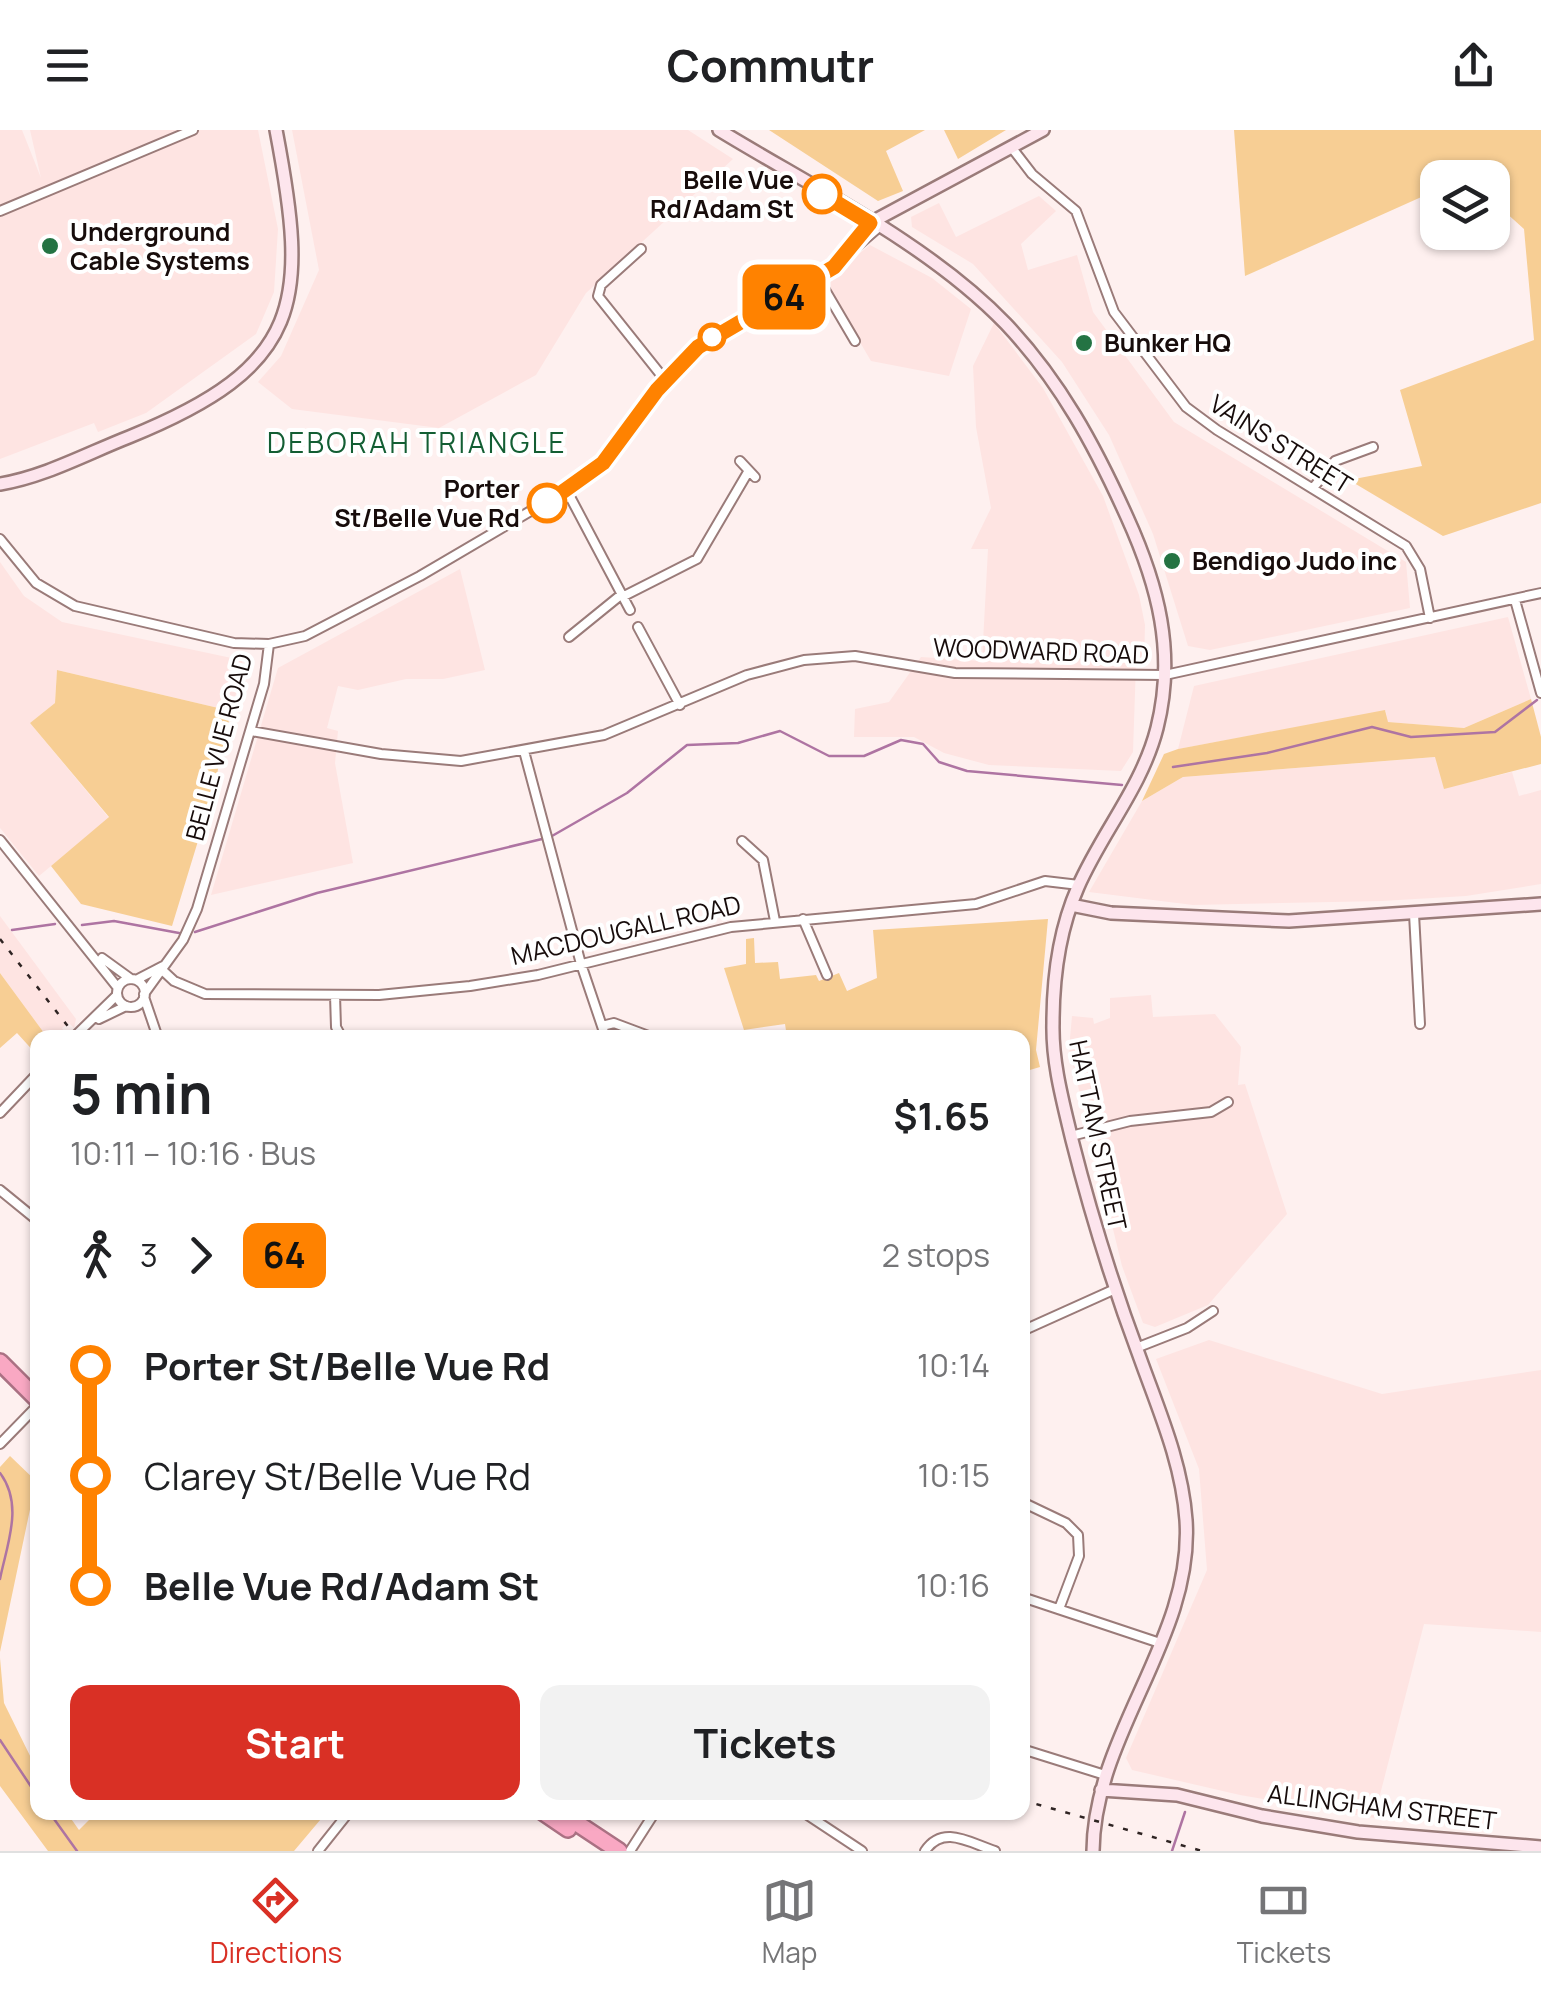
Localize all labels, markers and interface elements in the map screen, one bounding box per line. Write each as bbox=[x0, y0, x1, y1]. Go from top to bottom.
text: Commutr bbox=[667, 34, 874, 96]
icon: menu bbox=[40, 38, 95, 93]
icon: share bbox=[1446, 38, 1501, 93]
map controls bbox=[1420, 160, 1510, 250]
button: layers bbox=[1420, 160, 1510, 250]
place label: Belle Vue Rd/Adam St bbox=[650, 162, 794, 226]
marker: Belle Vue Rd/Adam St bbox=[803, 175, 841, 213]
place label: Underground Cable Systems bbox=[70, 214, 250, 278]
marker: Underground Cable Systems bbox=[39, 235, 61, 257]
line badge: 64 bbox=[739, 264, 829, 330]
text: 64 bbox=[762, 273, 806, 321]
unlabelled marker bbox=[699, 324, 725, 350]
place label: Bunker HQ bbox=[1104, 325, 1231, 360]
marker: Bunker HQ bbox=[1073, 332, 1095, 354]
street label: VAINS STREET bbox=[1203, 386, 1359, 501]
district label: DEBORAH TRIANGLE bbox=[267, 423, 567, 461]
place label: Porter St/Belle Vue Rd bbox=[334, 471, 520, 535]
marker: Porter St/Belle Vue Rd bbox=[528, 484, 566, 522]
place label: Bendigo Judo inc bbox=[1192, 543, 1397, 578]
marker: Bendigo Judo inc bbox=[1161, 550, 1183, 572]
street label: WOODWARD ROAD bbox=[932, 629, 1150, 672]
street label: BELLE VUE ROAD bbox=[177, 650, 260, 844]
street label: MACDOUGALL ROAD bbox=[508, 886, 744, 973]
street label: HATTAM STREET bbox=[1061, 1037, 1136, 1233]
text: 5 min bbox=[70, 1055, 213, 1131]
text: $1.65 bbox=[894, 1089, 990, 1141]
text: 10:11 – 10:16 · Bus bbox=[70, 1131, 316, 1175]
icon: walk bbox=[70, 1228, 125, 1283]
icon: forward bbox=[173, 1228, 228, 1283]
text: 64 bbox=[263, 1231, 306, 1279]
text: 3 bbox=[140, 1233, 158, 1277]
text: 2 stops bbox=[882, 1233, 990, 1277]
text: Porter St/Belle Vue Rd bbox=[144, 1339, 550, 1391]
text: 10:14 bbox=[917, 1343, 990, 1387]
text: Clarey St/Belle Vue Rd bbox=[144, 1449, 531, 1501]
text: 10:15 bbox=[917, 1453, 990, 1497]
text: Belle Vue Rd/Adam St bbox=[144, 1559, 539, 1611]
text: 10:16 bbox=[916, 1563, 990, 1607]
button: Start bbox=[70, 1685, 520, 1800]
button: Tickets bbox=[540, 1685, 990, 1800]
street label: ALLINGHAM STREET bbox=[1266, 1775, 1499, 1838]
tab: Directions bbox=[210, 1873, 342, 1971]
tab: Map bbox=[762, 1873, 817, 1971]
tab: Tickets bbox=[1237, 1873, 1331, 1971]

